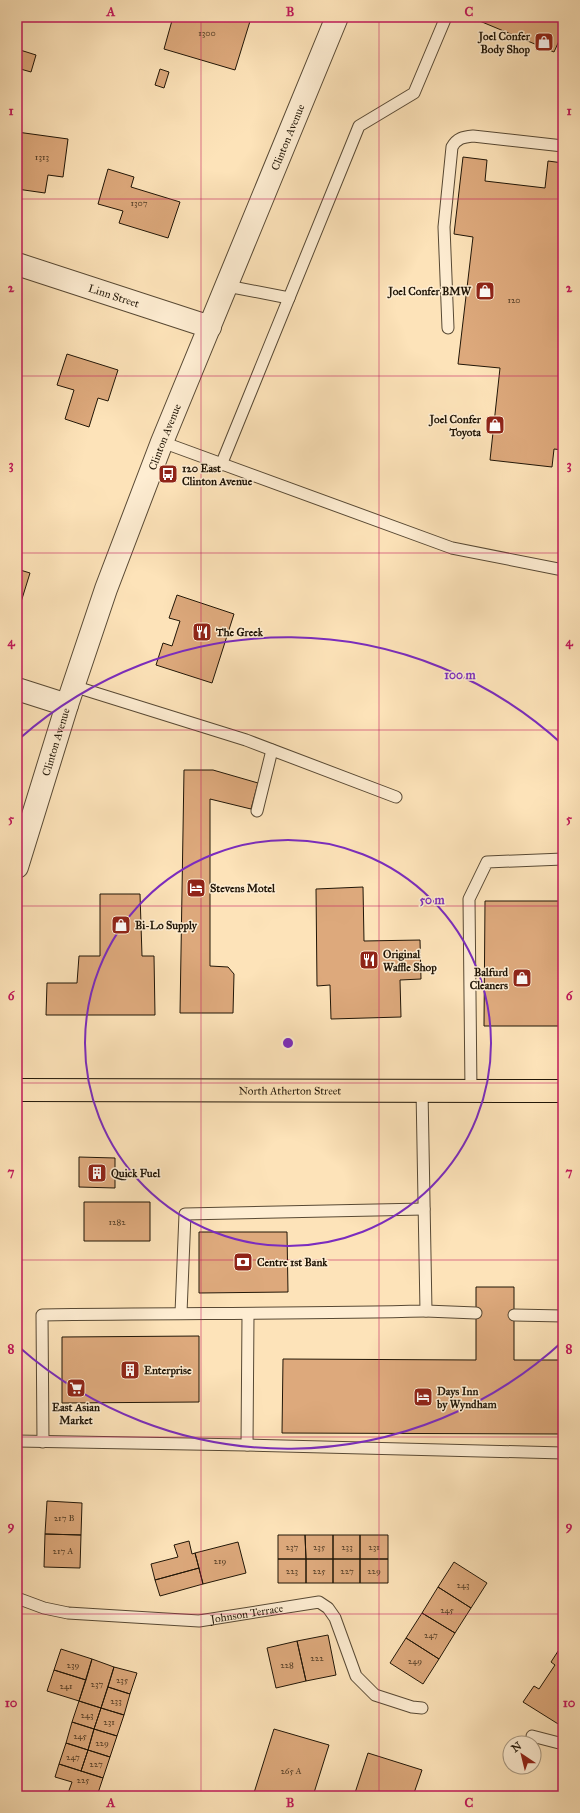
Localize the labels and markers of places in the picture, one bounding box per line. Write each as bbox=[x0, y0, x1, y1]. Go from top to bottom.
place label: Joel Confer Body Shop bbox=[477, 30, 531, 57]
shop icon: Joel Confer Body Shop bbox=[533, 31, 555, 53]
shop icon: Joel Confer BMW bbox=[474, 280, 496, 302]
place label: Joel Confer BMW bbox=[386, 285, 472, 299]
place label: Joel Confer Toyota bbox=[428, 413, 482, 440]
shop icon: Joel Confer Toyota bbox=[484, 414, 506, 436]
place label: 120 East Clinton Avenue bbox=[182, 462, 253, 488]
bus stop icon: 120 East Clinton Avenue bbox=[157, 463, 179, 485]
restaurant icon: The Greek bbox=[191, 621, 213, 643]
place label: The Greek bbox=[215, 626, 264, 639]
hotel icon: Stevens Motel bbox=[185, 877, 207, 899]
place label: Stevens Motel bbox=[210, 882, 276, 895]
shop icon: Bi-Lo Supply bbox=[110, 914, 132, 936]
place label: Bi-Lo Supply bbox=[135, 919, 198, 933]
place label: Original Waffle Shop bbox=[383, 948, 437, 975]
restaurant icon: Original Waffle Shop bbox=[358, 949, 380, 971]
place label: Balfurd Cleaners bbox=[470, 966, 508, 992]
shop icon: Balfurd Cleaners bbox=[511, 967, 533, 989]
centre of rings bbox=[281, 1036, 295, 1050]
building icon: Quick Fuel bbox=[86, 1162, 108, 1184]
place label: Quick Fuel bbox=[111, 1167, 161, 1181]
bank icon: Centre 1st Bank bbox=[232, 1251, 254, 1273]
place label: Centre 1st Bank bbox=[257, 1256, 328, 1269]
building icon: Enterprise bbox=[119, 1359, 141, 1381]
place label: Enterprise bbox=[144, 1364, 192, 1378]
supermarket icon: East Asian Market bbox=[65, 1377, 87, 1399]
place label: Days Inn by Wyndham bbox=[436, 1385, 497, 1412]
hotel icon: Days Inn by Wyndham bbox=[412, 1386, 434, 1408]
place label: East Asian Market bbox=[52, 1401, 100, 1427]

